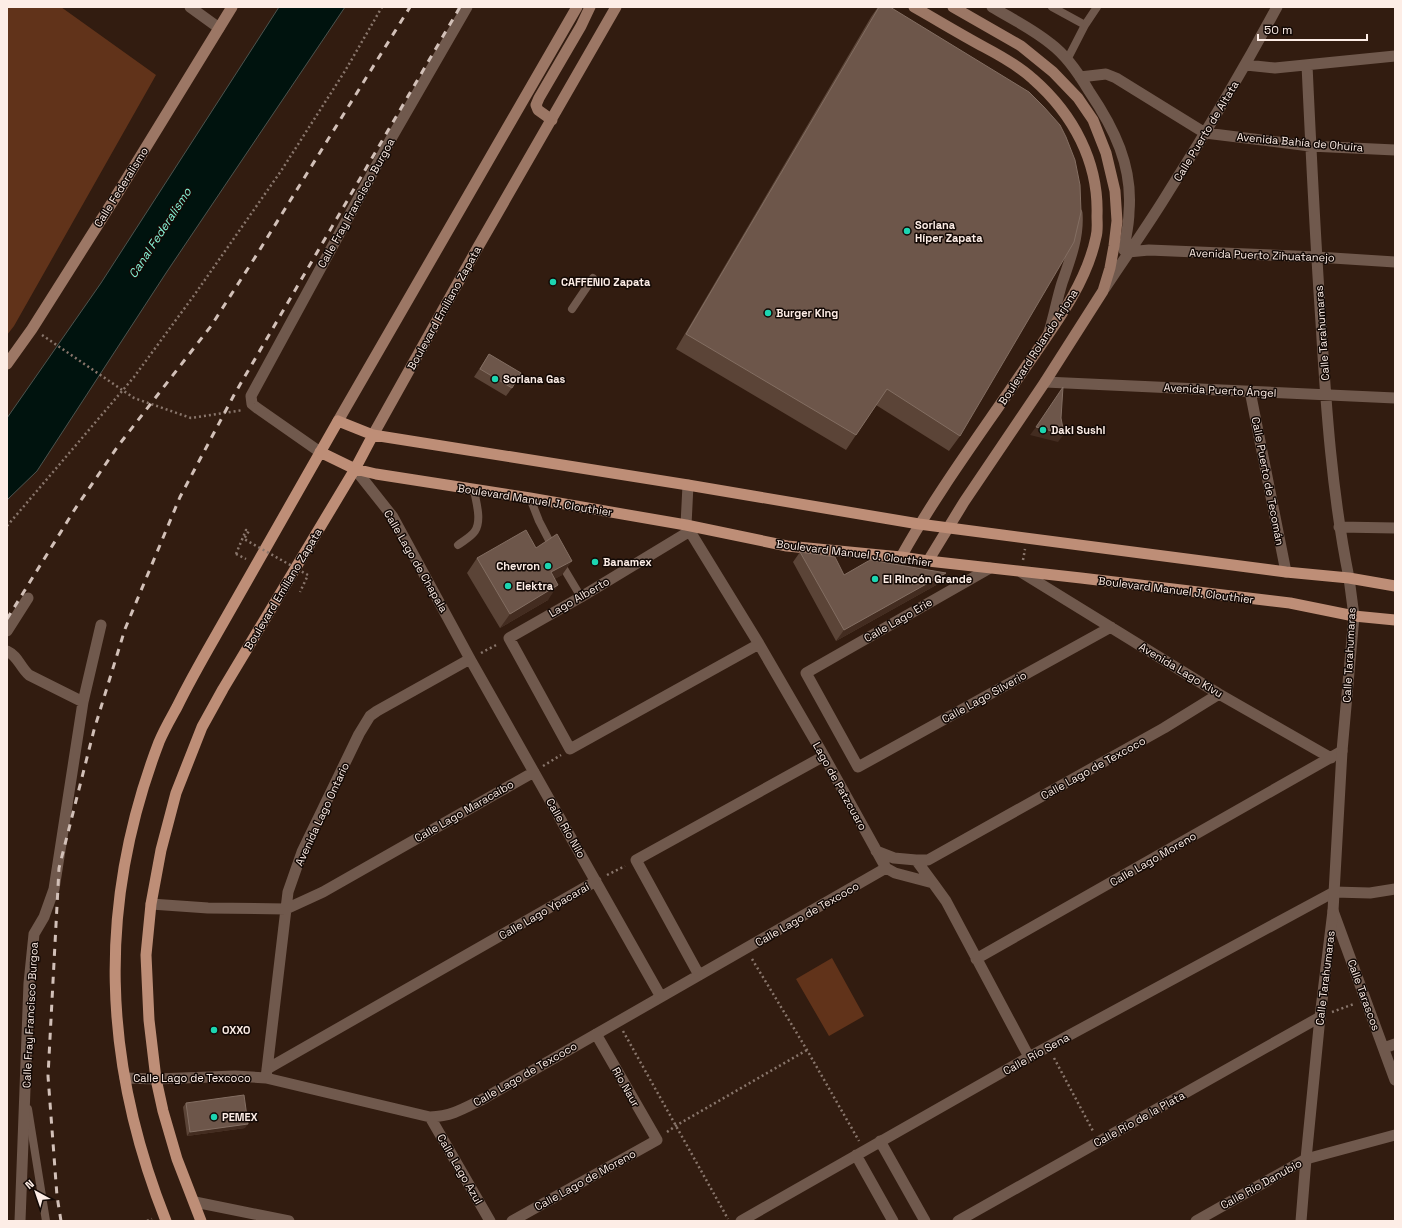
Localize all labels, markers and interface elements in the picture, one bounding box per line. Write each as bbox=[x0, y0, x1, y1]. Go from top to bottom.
scale bar bbox=[1258, 16, 1367, 42]
text: 50 m bbox=[1264, 22, 1292, 38]
street label: Calle Puerto de Altata bbox=[1170, 78, 1242, 184]
street label: Avenida Bahía de Ohuira bbox=[1236, 129, 1365, 155]
street label: Calle Fray Francisco Burgoa bbox=[314, 135, 398, 270]
street label: Calle Federalismo bbox=[91, 144, 151, 230]
water label: Canal Federalismo bbox=[125, 184, 195, 281]
place label: Soriana Híper Zapata bbox=[915, 218, 983, 245]
marker: Soriana Híper Zapata bbox=[902, 226, 912, 236]
street label: Boulevard Emiliano Zapata bbox=[404, 243, 484, 372]
street label: Avenida Puerto Zihuatanejo bbox=[1189, 245, 1335, 265]
place label: CAFFENIO Zapata bbox=[561, 275, 651, 289]
marker: CAFFENIO Zapata bbox=[548, 277, 558, 287]
street label: Calle Tarahumaras bbox=[1312, 285, 1332, 381]
street label: Boulevard Rolando Arjona bbox=[995, 286, 1081, 408]
place label: Burger King bbox=[776, 306, 838, 320]
marker: Burger King bbox=[763, 308, 773, 318]
place label: Soriana Gas bbox=[503, 372, 566, 386]
marker: Soriana Gas bbox=[490, 374, 500, 384]
street label: Avenida Puerto Ángel bbox=[1163, 380, 1277, 400]
street label: Calle Puerto de Tecomán bbox=[1249, 416, 1287, 546]
place label: Daki Sushi bbox=[1051, 423, 1106, 437]
marker: Daki Sushi bbox=[1038, 425, 1048, 435]
street label: Boulevard Manuel J. Clouthier bbox=[457, 481, 613, 519]
street label: Calle Lago de Chapala bbox=[381, 507, 451, 615]
street label: Boulevard Emiliano Zapata bbox=[241, 525, 325, 652]
street label: Boulevard Manuel J. Clouthier bbox=[775, 537, 933, 569]
place label: Banamex bbox=[603, 555, 652, 569]
marker: Banamex bbox=[590, 557, 600, 567]
place label: Chevron bbox=[496, 559, 540, 573]
marker: Chevron bbox=[543, 561, 553, 571]
place label: El Rincón Grande bbox=[883, 572, 972, 586]
street label: Lago Alberto bbox=[546, 574, 612, 620]
marker: El Rincón Grande bbox=[870, 574, 880, 584]
street label: Boulevard Manuel J. Clouthier bbox=[1097, 574, 1255, 606]
place label: Elektra bbox=[516, 579, 554, 593]
marker: Elektra bbox=[503, 581, 513, 591]
street label: Calle Lago Erie bbox=[861, 595, 935, 645]
street label: Calle Tarahumaras bbox=[1340, 607, 1358, 703]
street label: Avenida Lago Kivu bbox=[1136, 639, 1226, 701]
street label: Calle Lago Silverio bbox=[939, 668, 1029, 726]
street label: Calle Lago de Texcoco bbox=[1038, 733, 1148, 803]
street label: Lago de Patzcuaro bbox=[810, 739, 870, 833]
street label: Avenida Lago Ontario bbox=[292, 760, 352, 868]
street label: Calle Lago Maracaibo bbox=[412, 777, 516, 845]
street label: Calle Río Nilo bbox=[543, 796, 589, 861]
street label: Calle Lago Moreno bbox=[1107, 829, 1199, 889]
street label: Calle Lago de Texcoco bbox=[753, 878, 862, 949]
street label: Calle Lago Ypacaraí bbox=[496, 879, 592, 943]
street label: Calle Tarahumaras bbox=[1312, 930, 1338, 1026]
street label: Calle Fray Francisco Burgoa bbox=[19, 941, 41, 1088]
street label: Calle Tarascos bbox=[1345, 957, 1383, 1033]
place label: OXXO bbox=[222, 1023, 251, 1037]
marker: OXXO bbox=[209, 1025, 219, 1035]
street label: Calle Río Sena bbox=[1000, 1030, 1072, 1078]
street label: Calle Lago de Texcoco bbox=[471, 1038, 580, 1109]
street label: Río Naur bbox=[609, 1065, 643, 1109]
street label: Calle Lago de Texcoco bbox=[133, 1071, 251, 1085]
street label: Calle Río de la Plata bbox=[1091, 1088, 1188, 1150]
place label: PEMEX bbox=[222, 1110, 258, 1124]
marker: PEMEX bbox=[209, 1112, 219, 1122]
street label: Calle Lago Azul bbox=[434, 1131, 486, 1207]
street label: Calle Lago de Moreno bbox=[532, 1146, 638, 1214]
street label: Calle Río Danubio bbox=[1218, 1156, 1304, 1212]
north arrow bbox=[16, 1172, 56, 1212]
text: N bbox=[22, 1177, 37, 1192]

